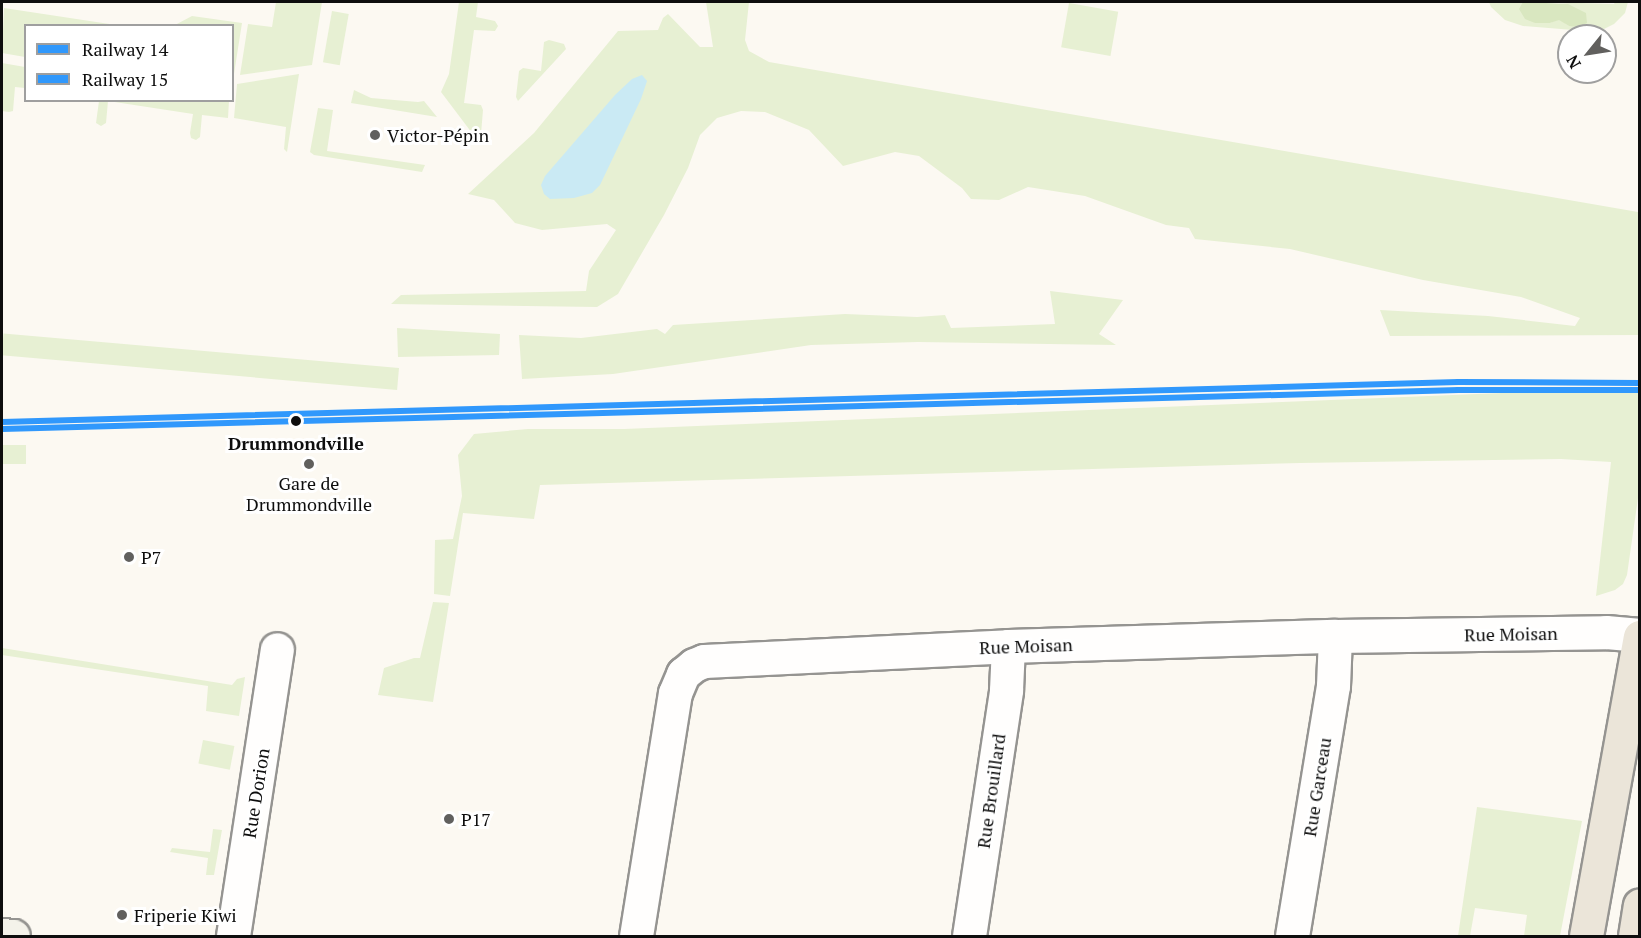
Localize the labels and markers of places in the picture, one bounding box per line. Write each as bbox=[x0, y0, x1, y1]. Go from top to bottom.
place label: Victor-Pépin bbox=[387, 124, 489, 146]
marker: Victor-Pépin bbox=[368, 128, 382, 142]
marker: Drummondville bbox=[287, 412, 305, 430]
place label: Drummondville bbox=[228, 432, 364, 454]
marker: Gare de Drummondville bbox=[302, 457, 316, 471]
place label: Gare de Drummondville bbox=[246, 473, 372, 516]
place label: P7 bbox=[141, 546, 161, 568]
marker: P7 bbox=[122, 550, 136, 564]
place label: P17 bbox=[461, 808, 491, 830]
marker: P17 bbox=[442, 812, 456, 826]
place label: Friperie Kiwi bbox=[134, 904, 237, 926]
marker: Friperie Kiwi bbox=[115, 908, 129, 922]

